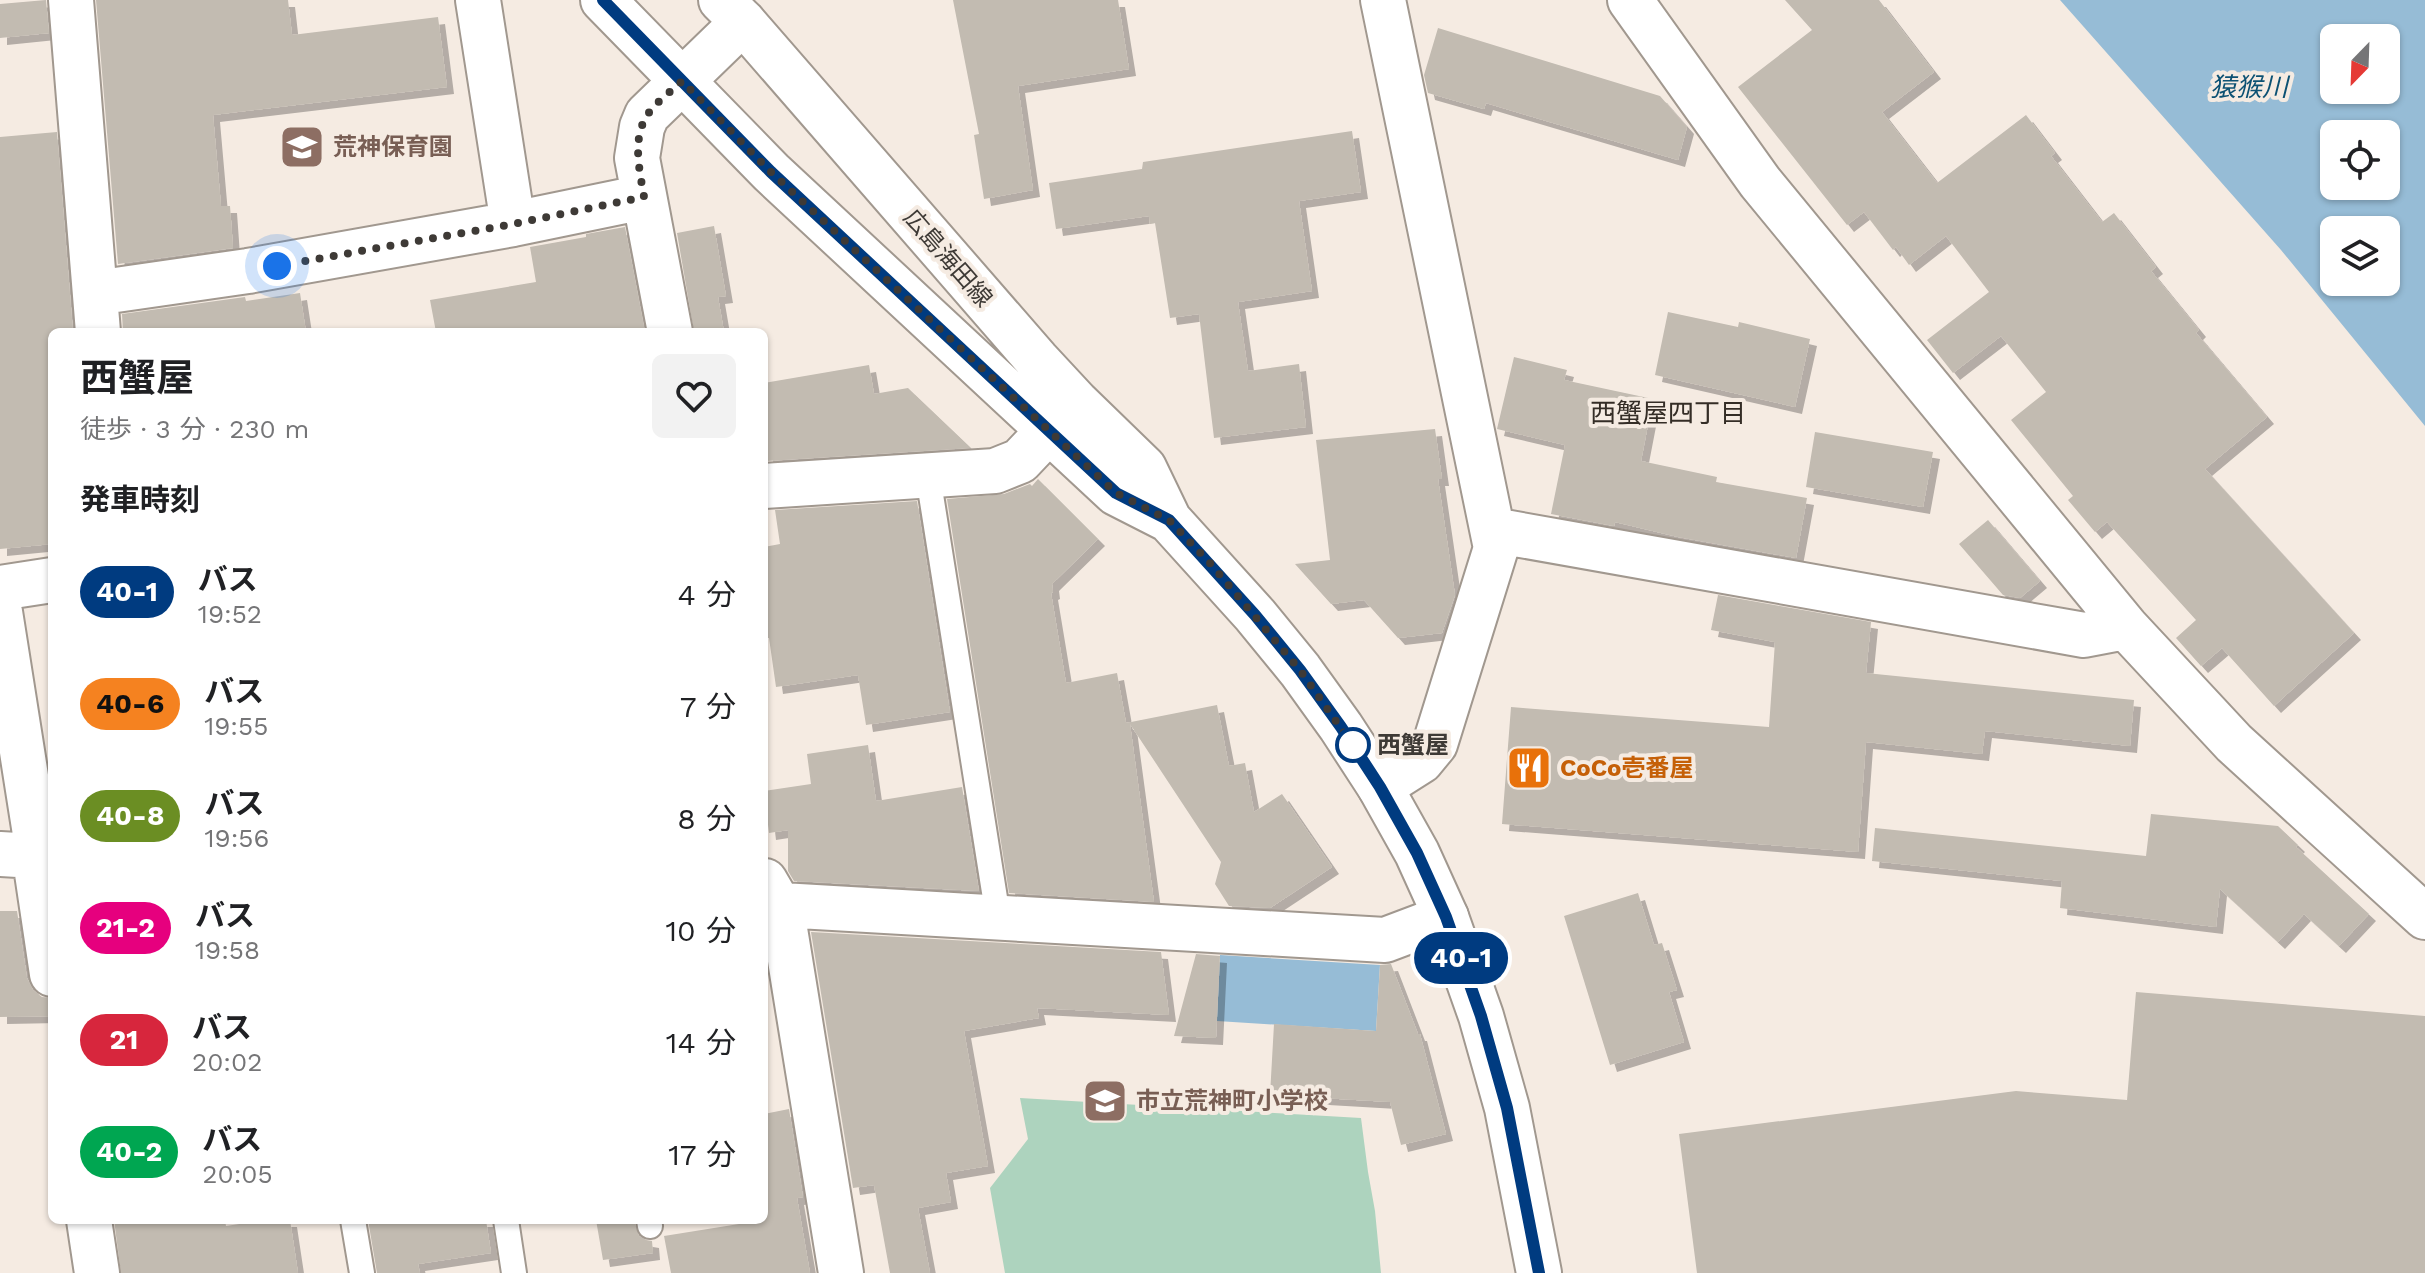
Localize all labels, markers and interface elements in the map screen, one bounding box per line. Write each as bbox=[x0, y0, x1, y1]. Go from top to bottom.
north arrow bbox=[2320, 24, 2400, 104]
map controls bbox=[2320, 24, 2400, 296]
water label: 猿猴川 bbox=[2210, 72, 2291, 102]
button: locate bbox=[2320, 120, 2400, 200]
school or university icon: 荒神保育園 bbox=[278, 123, 326, 171]
place label: 荒神保育園 bbox=[333, 133, 453, 161]
street label: 広島海田線 bbox=[898, 204, 998, 312]
button: layers bbox=[2320, 216, 2400, 296]
your location bbox=[257, 246, 297, 286]
button: heart bbox=[652, 354, 736, 438]
text: 西蟹屋 bbox=[80, 356, 194, 400]
district label: 西蟹屋四丁目 bbox=[1590, 398, 1746, 428]
text: 徒歩 · 3 分 · 230 m bbox=[80, 414, 309, 444]
text: 発車時刻 bbox=[80, 482, 200, 517]
text: バス bbox=[198, 562, 258, 597]
text: 40-1 bbox=[96, 575, 158, 608]
text: 4 分 bbox=[677, 577, 736, 612]
text: 19:52 bbox=[198, 599, 262, 629]
text: バス bbox=[204, 674, 264, 709]
text: 40-6 bbox=[96, 687, 164, 720]
text: 7 分 bbox=[680, 689, 736, 724]
text: 19:55 bbox=[204, 711, 268, 741]
marker: 西蟹屋 bbox=[1336, 728, 1370, 762]
place label: 西蟹屋 bbox=[1377, 731, 1449, 759]
restaurant icon: CoCo壱番屋 bbox=[1505, 744, 1553, 792]
place label: CoCo壱番屋 bbox=[1560, 754, 1693, 782]
text: バス bbox=[204, 786, 264, 821]
text: 40-8 bbox=[96, 799, 164, 832]
text: 8 分 bbox=[677, 801, 736, 836]
text: 19:56 bbox=[204, 823, 269, 853]
text: バス bbox=[195, 898, 255, 933]
text: 21-2 bbox=[96, 911, 155, 944]
text: 10 分 bbox=[665, 913, 736, 948]
line badge: 40-1 bbox=[1405, 932, 1517, 984]
text: 19:58 bbox=[195, 935, 260, 965]
text: 40-1 bbox=[1430, 941, 1492, 974]
text: バス bbox=[192, 1010, 252, 1045]
text: 21 bbox=[110, 1023, 138, 1056]
text: 14 分 bbox=[666, 1025, 736, 1060]
text: 20:02 bbox=[192, 1047, 262, 1077]
school or university icon: 市立荒神町小学校 bbox=[1081, 1077, 1129, 1125]
place label: 市立荒神町小学校 bbox=[1136, 1087, 1328, 1115]
text: バス bbox=[202, 1122, 262, 1157]
text: 40-2 bbox=[96, 1135, 162, 1168]
text: 17 分 bbox=[668, 1137, 736, 1172]
text: 20:05 bbox=[202, 1159, 273, 1189]

